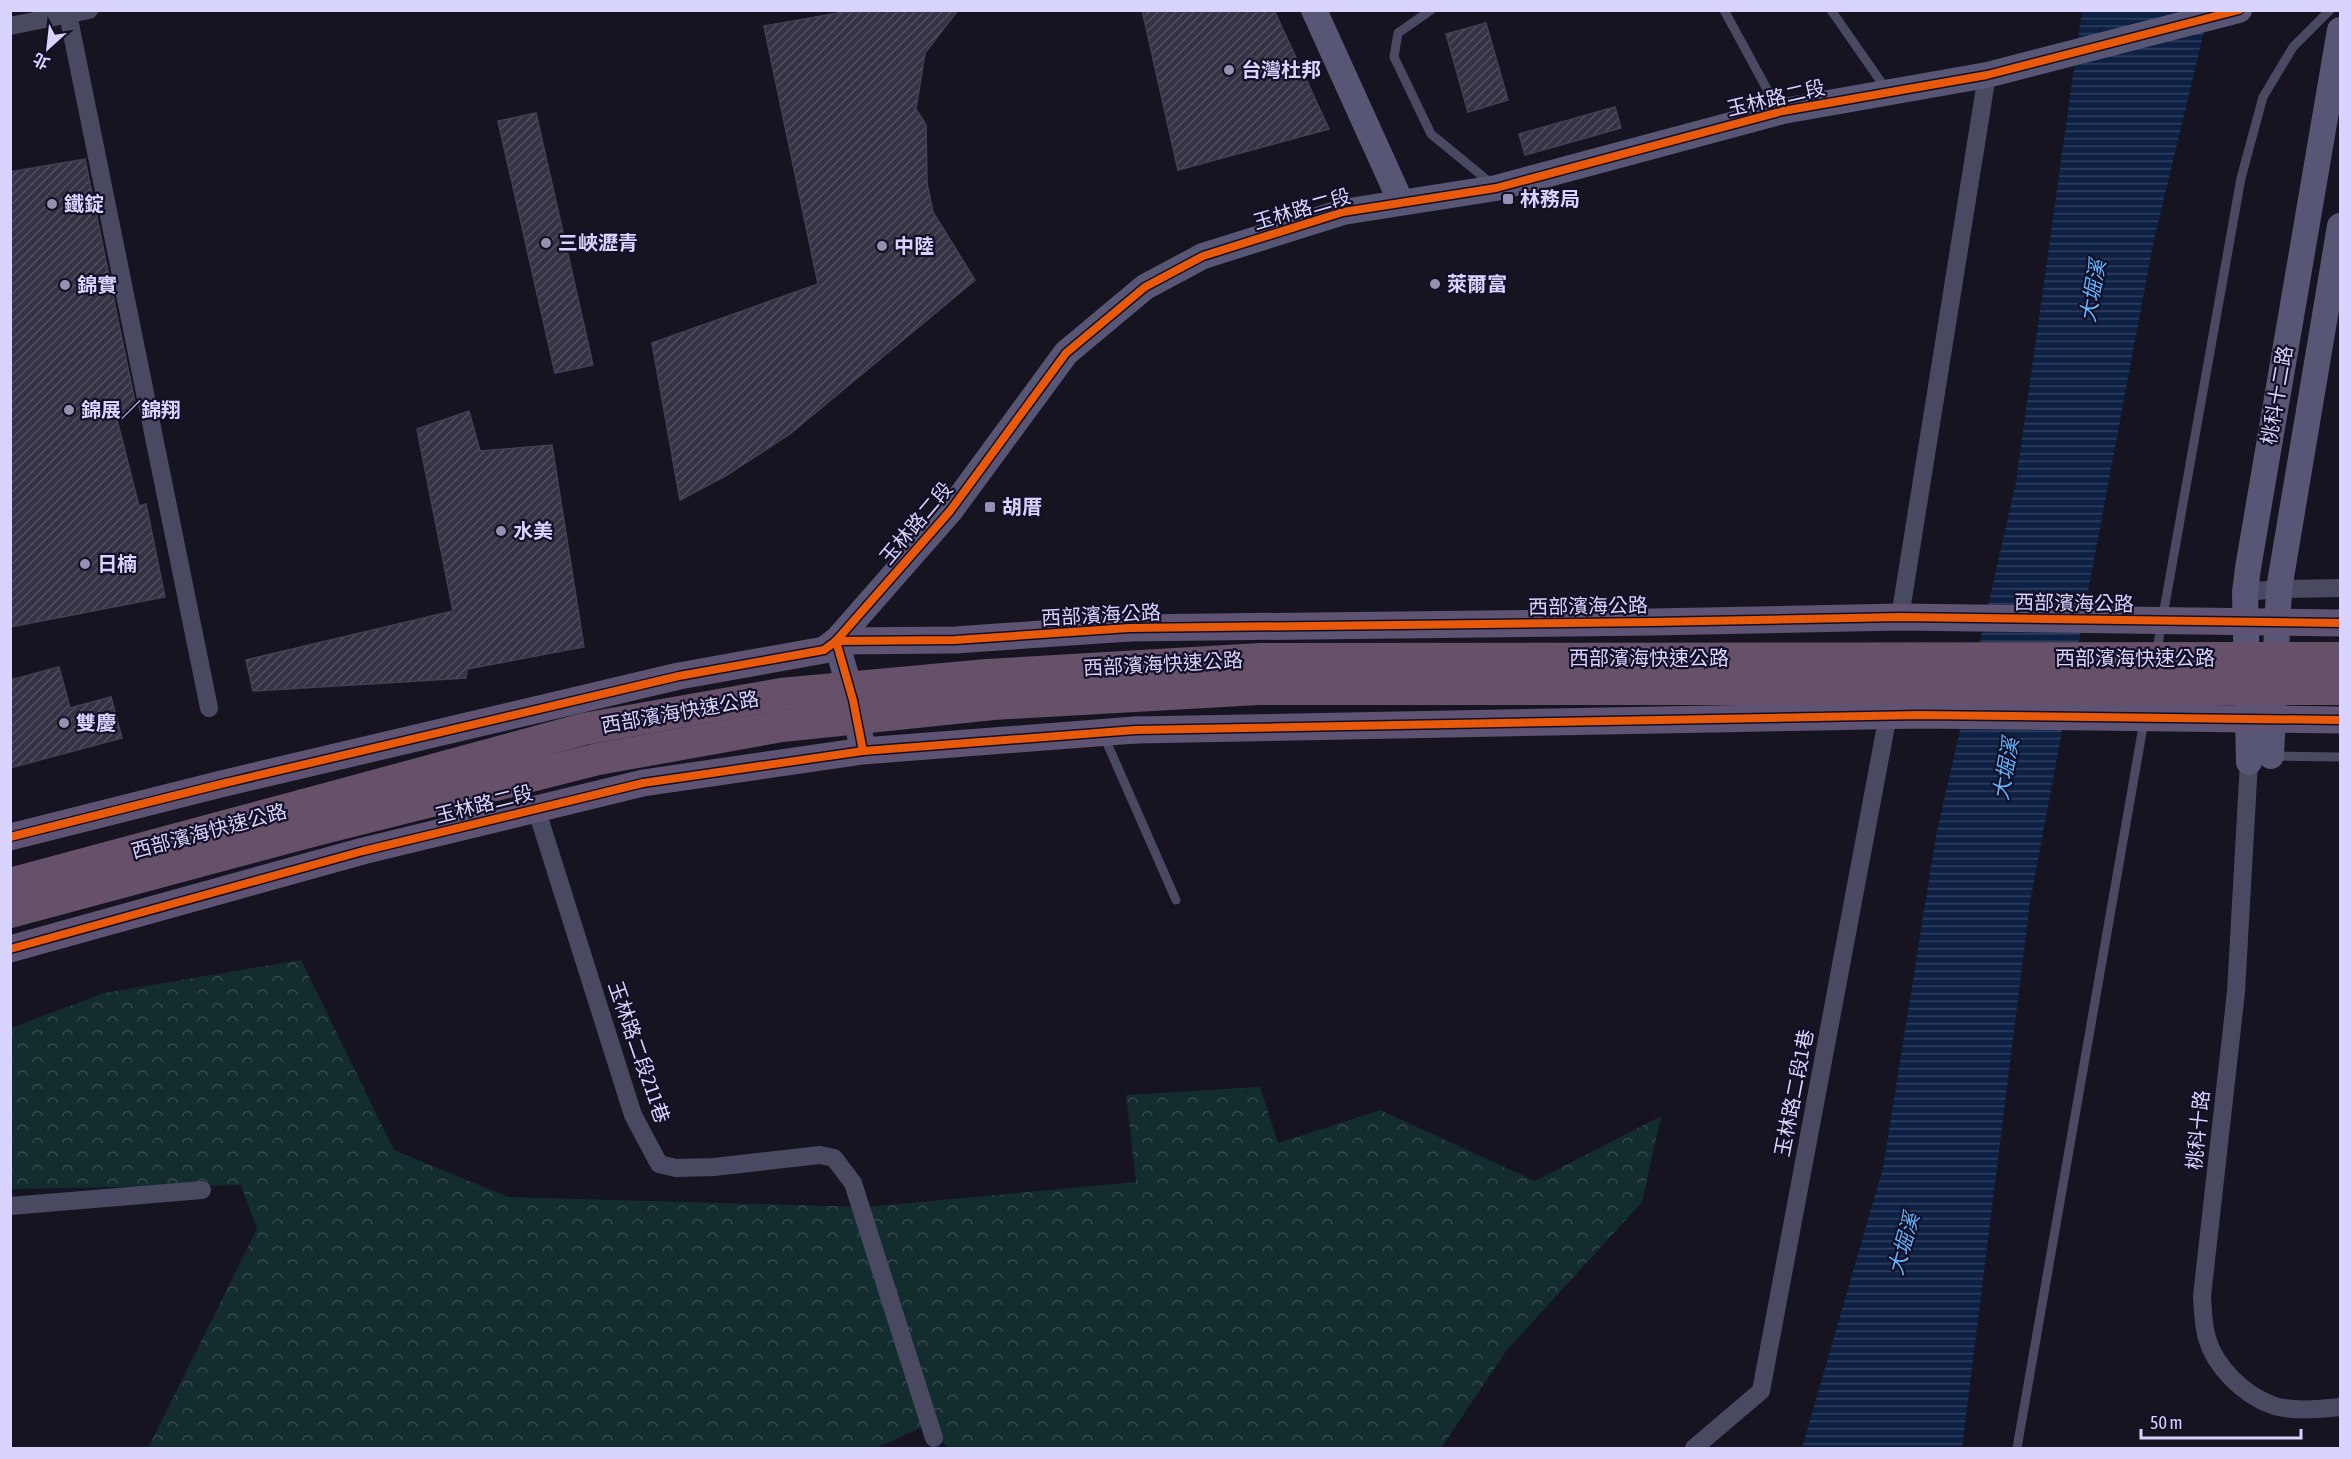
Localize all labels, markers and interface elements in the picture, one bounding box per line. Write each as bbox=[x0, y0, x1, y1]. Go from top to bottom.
north arrow bbox=[18, 18, 78, 78]
text: 北 bbox=[30, 50, 52, 73]
place label: 台灣杜邦 bbox=[1241, 58, 1321, 81]
marker: 台灣杜邦 bbox=[1222, 63, 1236, 77]
street label: 玉林路二段 bbox=[1725, 75, 1827, 120]
street label: 玉林路二段 bbox=[1251, 184, 1353, 233]
place label: 林務局 bbox=[1520, 187, 1580, 210]
place label: 鐵錠 bbox=[64, 192, 104, 215]
marker: 林務局 bbox=[1501, 192, 1515, 206]
marker: 鐵錠 bbox=[45, 197, 59, 211]
place label: 三峽瀝青 bbox=[558, 231, 638, 254]
place label: 中陸 bbox=[894, 234, 934, 257]
marker: 三峽瀝青 bbox=[539, 236, 553, 250]
marker: 中陸 bbox=[875, 239, 889, 253]
water label: 大堀溪 bbox=[2075, 255, 2110, 324]
place label: 萊爾富 bbox=[1447, 272, 1507, 295]
place label: 錦實 bbox=[77, 273, 117, 296]
marker: 萊爾富 bbox=[1428, 277, 1442, 291]
marker: 錦實 bbox=[58, 278, 72, 292]
street label: 桃科十二路 bbox=[2256, 344, 2297, 446]
place label: 錦展／錦翔 bbox=[81, 398, 181, 421]
marker: 錦展／錦翔 bbox=[62, 403, 76, 417]
street label: 玉林路二段 bbox=[875, 477, 957, 568]
place label: 胡厝 bbox=[1002, 495, 1042, 518]
marker: 胡厝 bbox=[983, 500, 997, 514]
place label: 水美 bbox=[513, 519, 553, 542]
marker: 水美 bbox=[494, 524, 508, 538]
place label: 日楠 bbox=[97, 552, 137, 575]
marker: 日楠 bbox=[78, 557, 92, 571]
street label: 西部濱海公路 bbox=[2014, 590, 2134, 615]
street label: 西部濱海公路 bbox=[1528, 593, 1648, 618]
street label: 西部濱海公路 bbox=[1040, 600, 1161, 629]
street label: 西部濱海快速公路 bbox=[1569, 646, 1729, 669]
street label: 西部濱海快速公路 bbox=[2055, 646, 2215, 669]
street label: 西部濱海快速公路 bbox=[1082, 648, 1243, 679]
street label: 西部濱海快速公路 bbox=[599, 686, 761, 737]
place label: 雙慶 bbox=[76, 711, 116, 734]
marker: 雙慶 bbox=[57, 716, 71, 730]
water label: 大堀溪 bbox=[1988, 733, 2023, 802]
street label: 玉林路二段 bbox=[433, 780, 535, 827]
street label: 西部濱海快速公路 bbox=[129, 799, 289, 862]
street label: 玉林路二段211巷 bbox=[604, 978, 674, 1126]
street label: 玉林路二段1巷 bbox=[1770, 1027, 1817, 1159]
street label: 桃科十路 bbox=[2182, 1089, 2213, 1171]
water label: 大堀溪 bbox=[1883, 1207, 1924, 1277]
scale bar bbox=[2141, 1402, 2302, 1440]
text: 50 m bbox=[2150, 1412, 2182, 1433]

